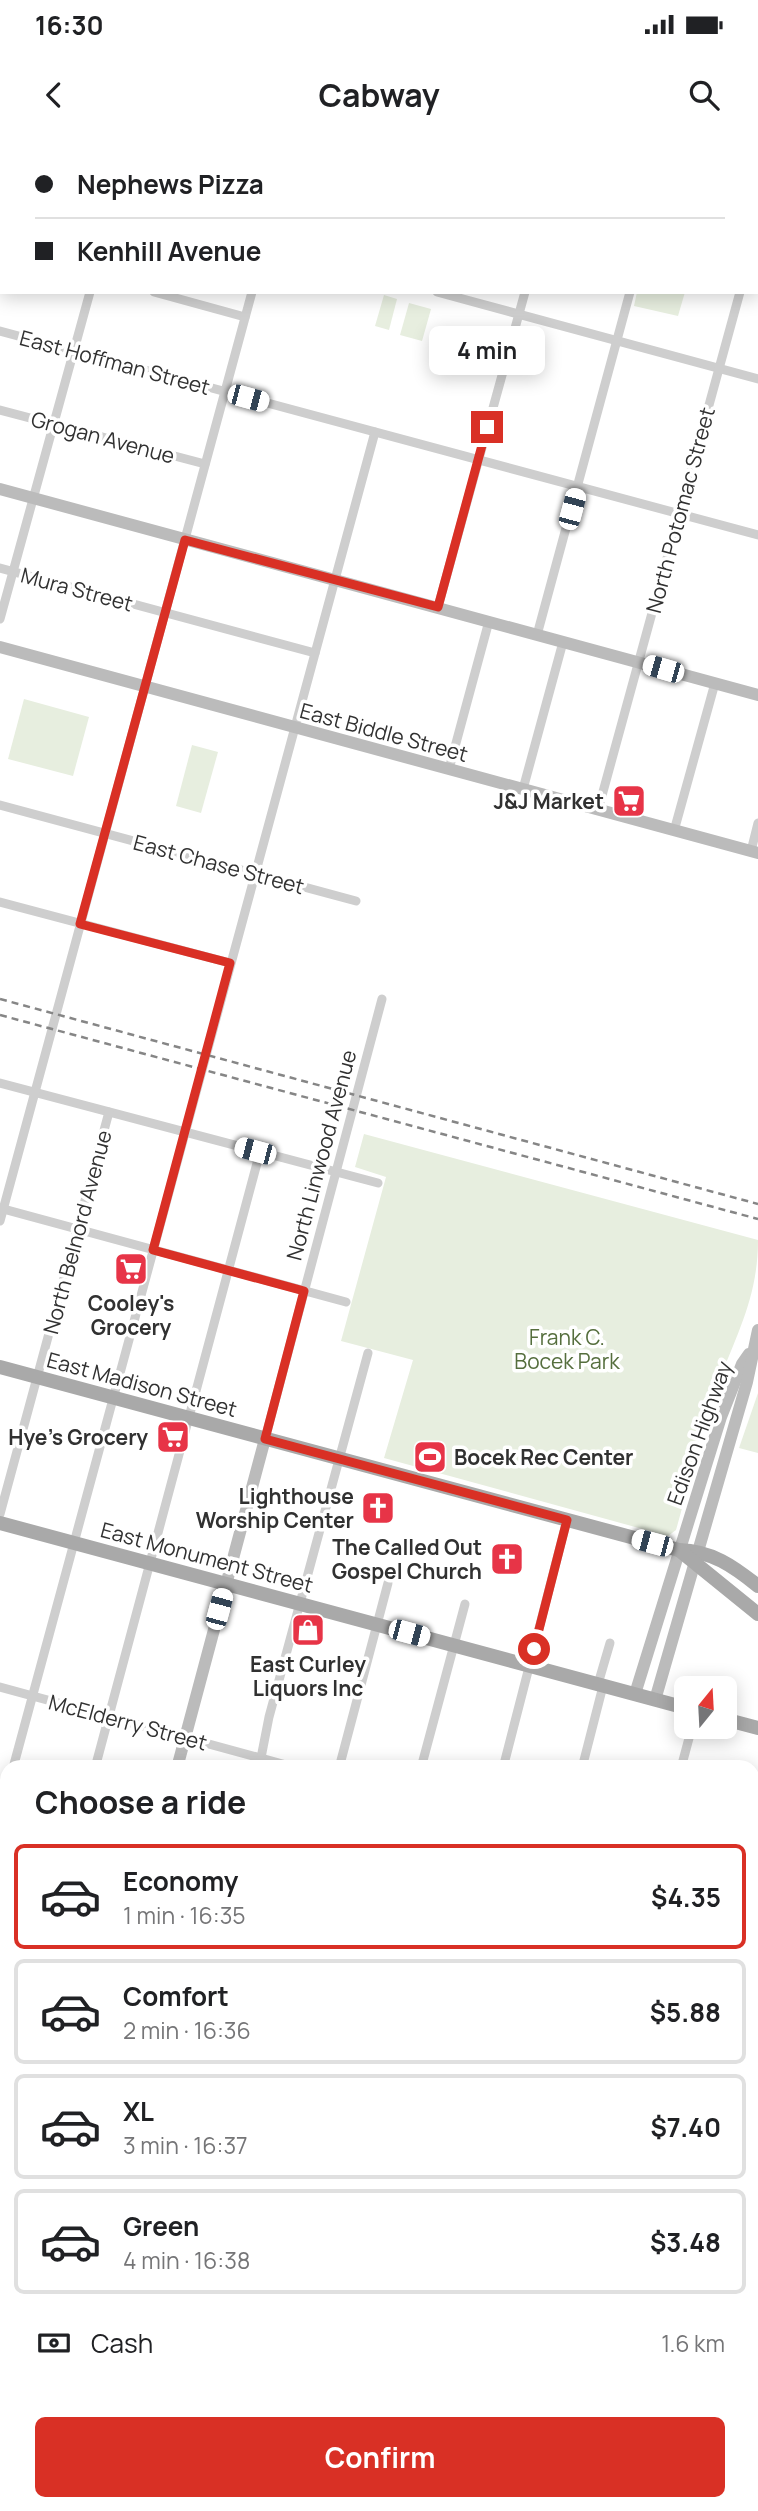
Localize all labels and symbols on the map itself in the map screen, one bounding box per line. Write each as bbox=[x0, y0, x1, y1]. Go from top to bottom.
street label: East Hoffman Street bbox=[17, 323, 213, 401]
callout: 4 min bbox=[429, 326, 545, 374]
car bbox=[225, 382, 272, 414]
street label: Grogan Avenue bbox=[28, 404, 178, 470]
street label: North Potomac Street bbox=[639, 404, 721, 616]
route end bbox=[471, 411, 503, 443]
car bbox=[557, 486, 588, 532]
street label: Mura Street bbox=[18, 561, 136, 617]
car bbox=[640, 653, 687, 685]
street label: East Biddle Street bbox=[297, 696, 471, 768]
supermarket icon: J&J Market bbox=[610, 782, 648, 820]
place label: J&J Market bbox=[493, 787, 604, 815]
street label: East Chase Street bbox=[131, 828, 307, 900]
street label: North Linwood Avenue bbox=[279, 1047, 363, 1263]
street label: North Belnord Avenue bbox=[36, 1127, 118, 1337]
car bbox=[232, 1135, 279, 1167]
supermarket icon: Cooley's Grocery bbox=[112, 1250, 150, 1288]
place label: Cooley's Grocery bbox=[88, 1289, 174, 1341]
park label: Frank C. Bocek Park bbox=[514, 1323, 620, 1375]
street label: East Madison Street bbox=[44, 1345, 240, 1423]
street label: Edison Highway bbox=[660, 1357, 738, 1509]
supermarket icon: Hye's Grocery bbox=[154, 1418, 192, 1456]
place label: Hye's Grocery bbox=[8, 1423, 148, 1451]
sports icon: Bocek Rec Center bbox=[411, 1438, 449, 1476]
place label: Bocek Rec Center bbox=[454, 1443, 633, 1471]
place label: Lighthouse Worship Center bbox=[196, 1482, 354, 1534]
church icon: Lighthouse Worship Center bbox=[359, 1489, 397, 1527]
street label: East Monument Street bbox=[98, 1515, 316, 1599]
car bbox=[629, 1527, 676, 1559]
place label: The Called Out Gospel Church bbox=[332, 1533, 482, 1585]
church icon: The Called Out Gospel Church bbox=[488, 1540, 526, 1578]
car bbox=[204, 1586, 235, 1632]
shop icon: East Curley Liquors Inc bbox=[289, 1611, 327, 1649]
car bbox=[386, 1617, 433, 1649]
route start bbox=[518, 1633, 550, 1665]
place label: East Curley Liquors Inc bbox=[250, 1650, 366, 1702]
north arrow bbox=[674, 1676, 737, 1740]
street label: McElderry Street bbox=[46, 1687, 210, 1757]

